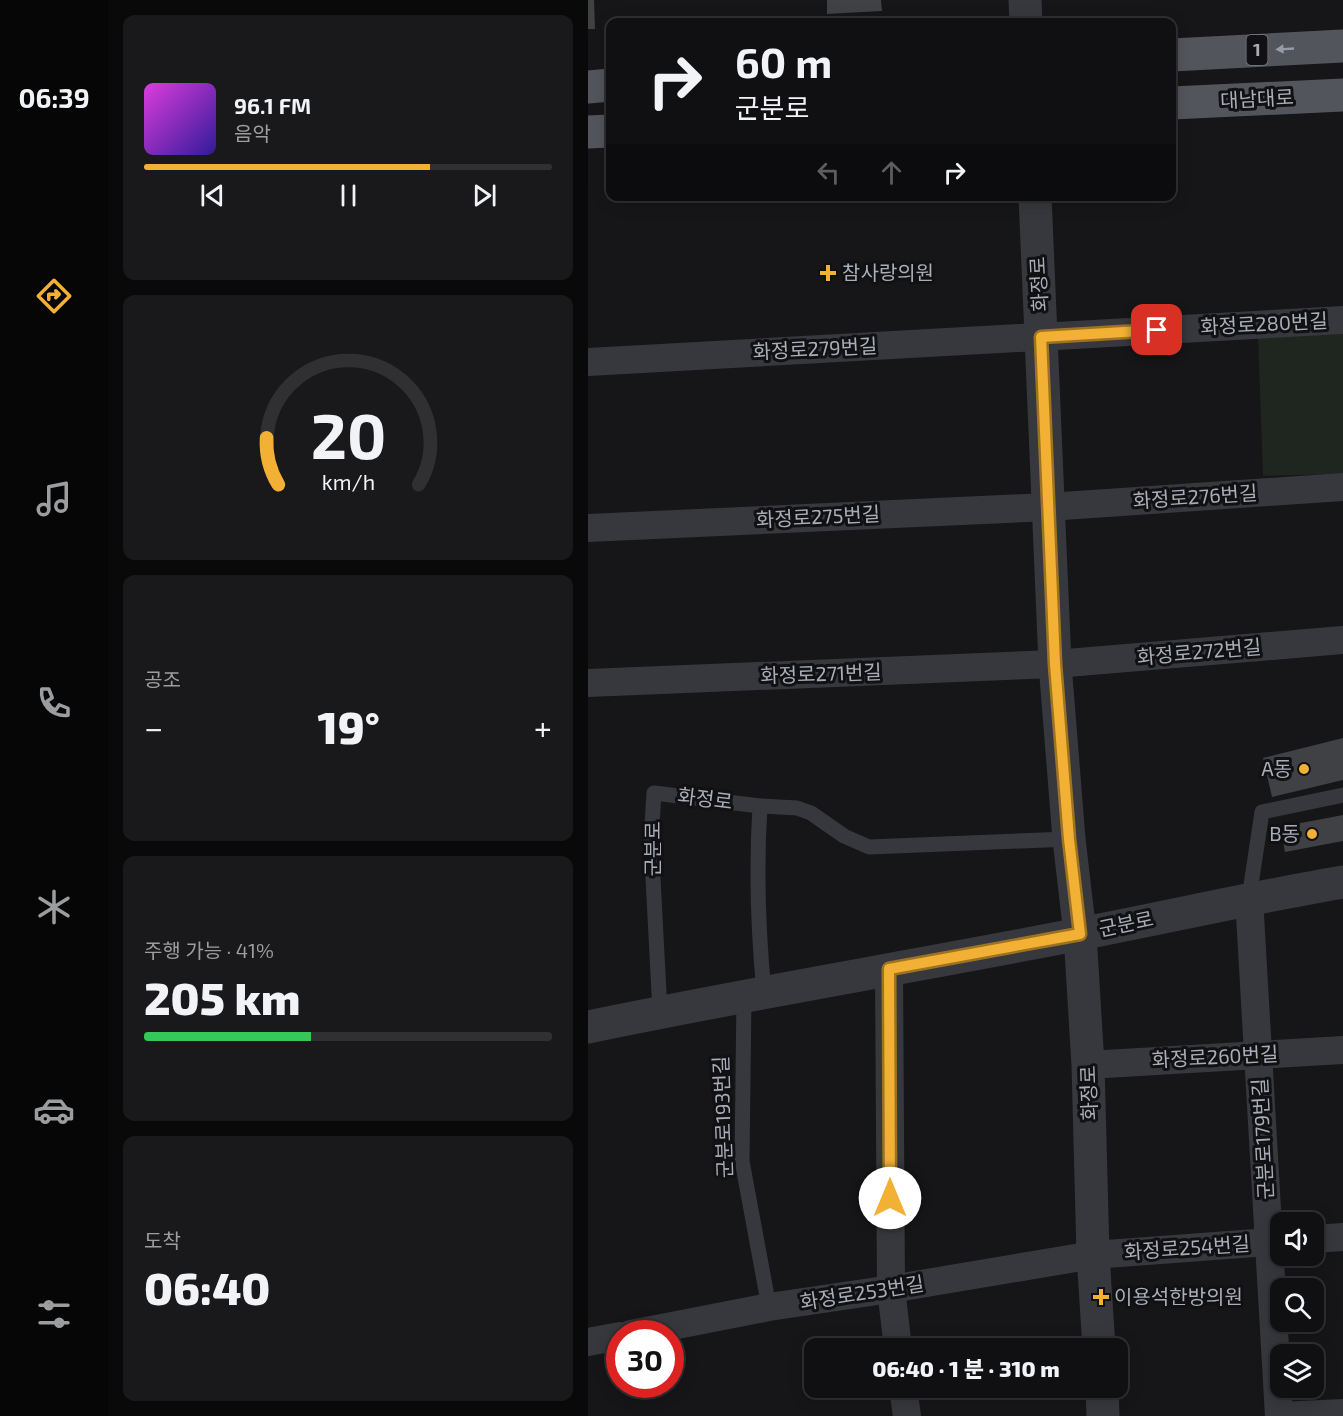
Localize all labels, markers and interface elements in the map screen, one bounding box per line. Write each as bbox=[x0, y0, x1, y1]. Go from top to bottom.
road number: 1 bbox=[1246, 35, 1268, 65]
text: 60 m bbox=[735, 36, 832, 86]
icon: right bbox=[636, 42, 714, 120]
one-way arrow bbox=[1275, 44, 1294, 54]
text: 06:39 bbox=[18, 81, 90, 113]
street label: 대남대로 bbox=[1220, 84, 1294, 112]
text: 군분로 bbox=[735, 91, 810, 123]
text: 96.1 FM bbox=[234, 92, 311, 118]
text: 음악 bbox=[234, 121, 271, 145]
icon: left bbox=[812, 156, 845, 189]
icon: ahead bbox=[875, 156, 908, 189]
icon: right bbox=[938, 156, 971, 189]
icon: previous bbox=[196, 179, 229, 212]
icon: pause bbox=[332, 179, 365, 212]
icon: next bbox=[468, 179, 501, 212]
street label: 화정로 bbox=[1025, 256, 1051, 312]
place label: 참사랑의원 bbox=[842, 260, 934, 284]
marker: 참사랑의원 bbox=[819, 264, 837, 282]
icon: directions bbox=[33, 275, 75, 317]
pin bbox=[1131, 304, 1182, 355]
street label: 화정로280번길 bbox=[1200, 308, 1328, 338]
icon: arrive bbox=[1140, 313, 1173, 346]
street label: 화정로279번길 bbox=[752, 333, 878, 363]
text: 20 bbox=[310, 397, 386, 472]
text: km/h bbox=[321, 469, 375, 494]
icon: music bbox=[33, 478, 75, 520]
street label: 화정로276번길 bbox=[1132, 480, 1258, 512]
street label: 화정로275번길 bbox=[755, 501, 881, 531]
street label: 화정로272번길 bbox=[1136, 634, 1262, 668]
street label: 화정로271번길 bbox=[760, 659, 882, 687]
text: 공조 bbox=[144, 667, 181, 691]
icon: phone bbox=[33, 682, 75, 724]
text: 19° bbox=[317, 699, 380, 753]
text: − bbox=[144, 707, 163, 747]
text: + bbox=[534, 707, 552, 747]
place label: A동 bbox=[1261, 756, 1292, 780]
marker: A동 bbox=[1297, 762, 1311, 776]
street label: 화정로 bbox=[676, 783, 734, 813]
street label: 군분로 bbox=[640, 821, 664, 877]
place label: B동 bbox=[1269, 821, 1300, 845]
marker: B동 bbox=[1305, 827, 1319, 841]
icon: climate bbox=[33, 886, 75, 928]
street label: 군분로 bbox=[1096, 906, 1155, 940]
text: 주행 가능 · 41% bbox=[144, 938, 274, 962]
text: 205 km bbox=[144, 970, 301, 1024]
street label: 화정로260번길 bbox=[1151, 1041, 1279, 1071]
street label: 군분로193번길 bbox=[708, 1055, 736, 1179]
street label: 화정로 bbox=[1075, 1065, 1101, 1121]
street label: 군분로179번길 bbox=[1247, 1078, 1277, 1200]
icon: car bbox=[33, 1089, 75, 1131]
position arrow bbox=[858, 1166, 922, 1230]
map controls bbox=[1270, 1212, 1324, 1398]
button: sound bbox=[1270, 1212, 1324, 1266]
text: 도착 bbox=[144, 1228, 181, 1252]
street label: 화정로254번길 bbox=[1123, 1231, 1251, 1263]
text: 06:40 bbox=[144, 1260, 270, 1314]
street label: 화정로253번길 bbox=[798, 1270, 925, 1314]
button: search bbox=[1270, 1278, 1324, 1332]
place label: 이용석한방의원 bbox=[1114, 1284, 1243, 1308]
marker: 이용석한방의원 bbox=[1092, 1288, 1110, 1306]
icon: filters bbox=[33, 1293, 75, 1335]
speed limit sign: 30 bbox=[606, 1320, 684, 1398]
button: layers bbox=[1270, 1344, 1324, 1398]
text: 06:40 · 1 분 · 310 m bbox=[872, 1355, 1060, 1381]

